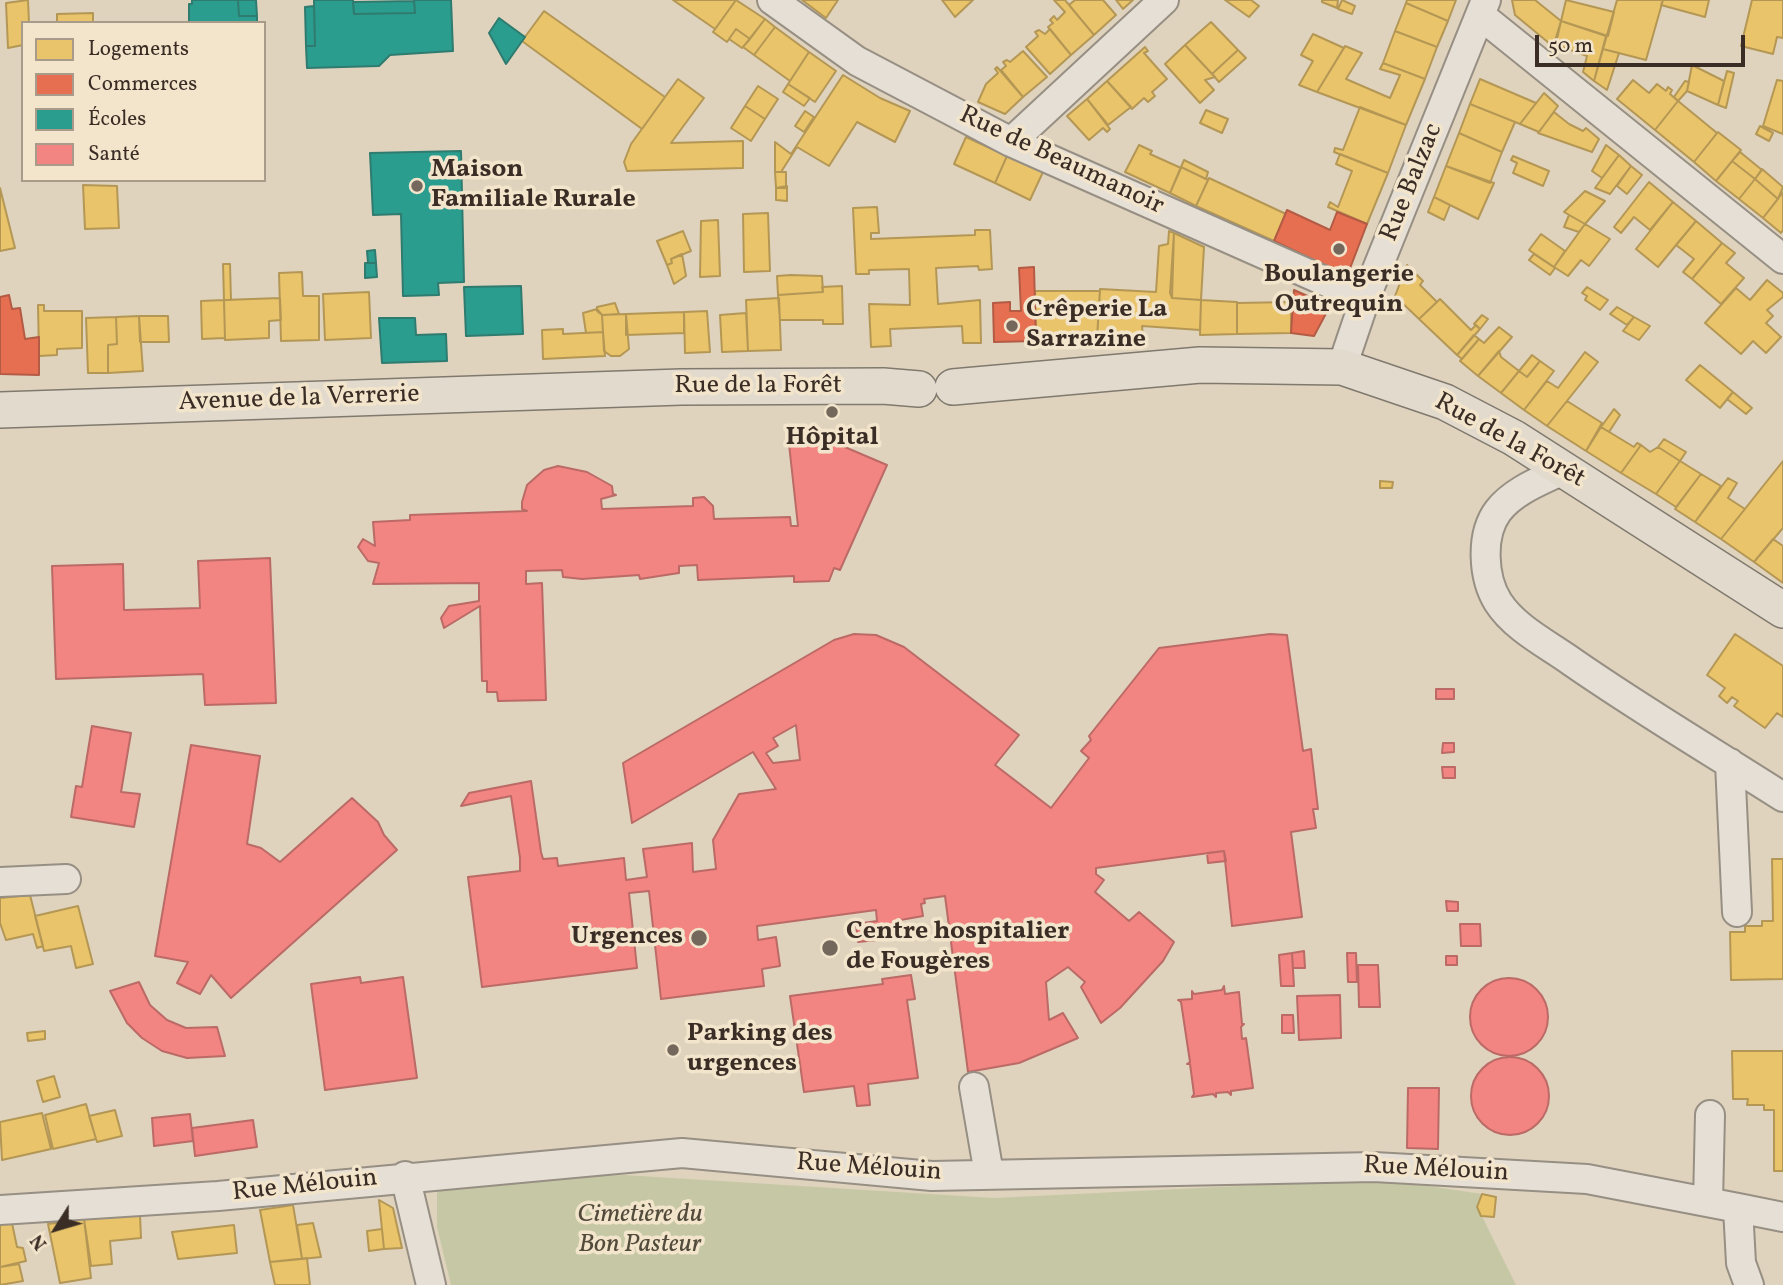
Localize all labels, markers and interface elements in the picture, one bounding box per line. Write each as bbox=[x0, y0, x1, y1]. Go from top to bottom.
legend bbox=[21, 21, 266, 182]
scale bar bbox=[1538, 21, 1748, 65]
text: 50 m bbox=[1548, 32, 1593, 61]
text: Logements bbox=[88, 35, 189, 64]
text: Commerces bbox=[88, 70, 197, 99]
street label: Rue de Beaumanoir bbox=[954, 101, 1168, 223]
text: Écoles bbox=[88, 105, 146, 134]
street label: Rue Balzac bbox=[1375, 119, 1451, 247]
text: Santé bbox=[88, 140, 140, 169]
place label: Maison Familiale Rurale bbox=[431, 155, 636, 216]
marker: Maison Familiale Rurale bbox=[409, 178, 425, 194]
marker: Boulangerie Outrequin bbox=[1331, 241, 1347, 257]
place label: Boulangerie Outrequin bbox=[1264, 260, 1414, 322]
place label: Crêperie La Sarrazine bbox=[1026, 295, 1168, 356]
marker: Crêperie La Sarrazine bbox=[1004, 318, 1020, 334]
street label: Rue de la Forêt bbox=[674, 371, 842, 403]
street label: Avenue de la Verrerie bbox=[178, 380, 420, 420]
street label: Rue de la Forêt bbox=[1428, 388, 1590, 496]
marker: Hôpital bbox=[824, 404, 840, 420]
place label: Hôpital bbox=[785, 423, 879, 455]
place label: Centre hospitalier de Fougères bbox=[846, 917, 1069, 978]
place label: Urgences bbox=[571, 922, 683, 954]
marker: Urgences bbox=[689, 928, 709, 948]
marker: Centre hospitalier de Fougères bbox=[820, 938, 840, 958]
place label: Parking des urgences bbox=[687, 1019, 833, 1080]
marker: Parking des urgences bbox=[665, 1042, 681, 1058]
street label: Rue Mélouin bbox=[795, 1148, 943, 1190]
street label: Rue Mélouin bbox=[1362, 1152, 1510, 1190]
street label: Rue Mélouin bbox=[231, 1164, 379, 1210]
north arrow bbox=[21, 1194, 91, 1264]
park label: Cimetière du Bon Pasteur bbox=[577, 1200, 703, 1262]
text: N bbox=[25, 1228, 54, 1255]

